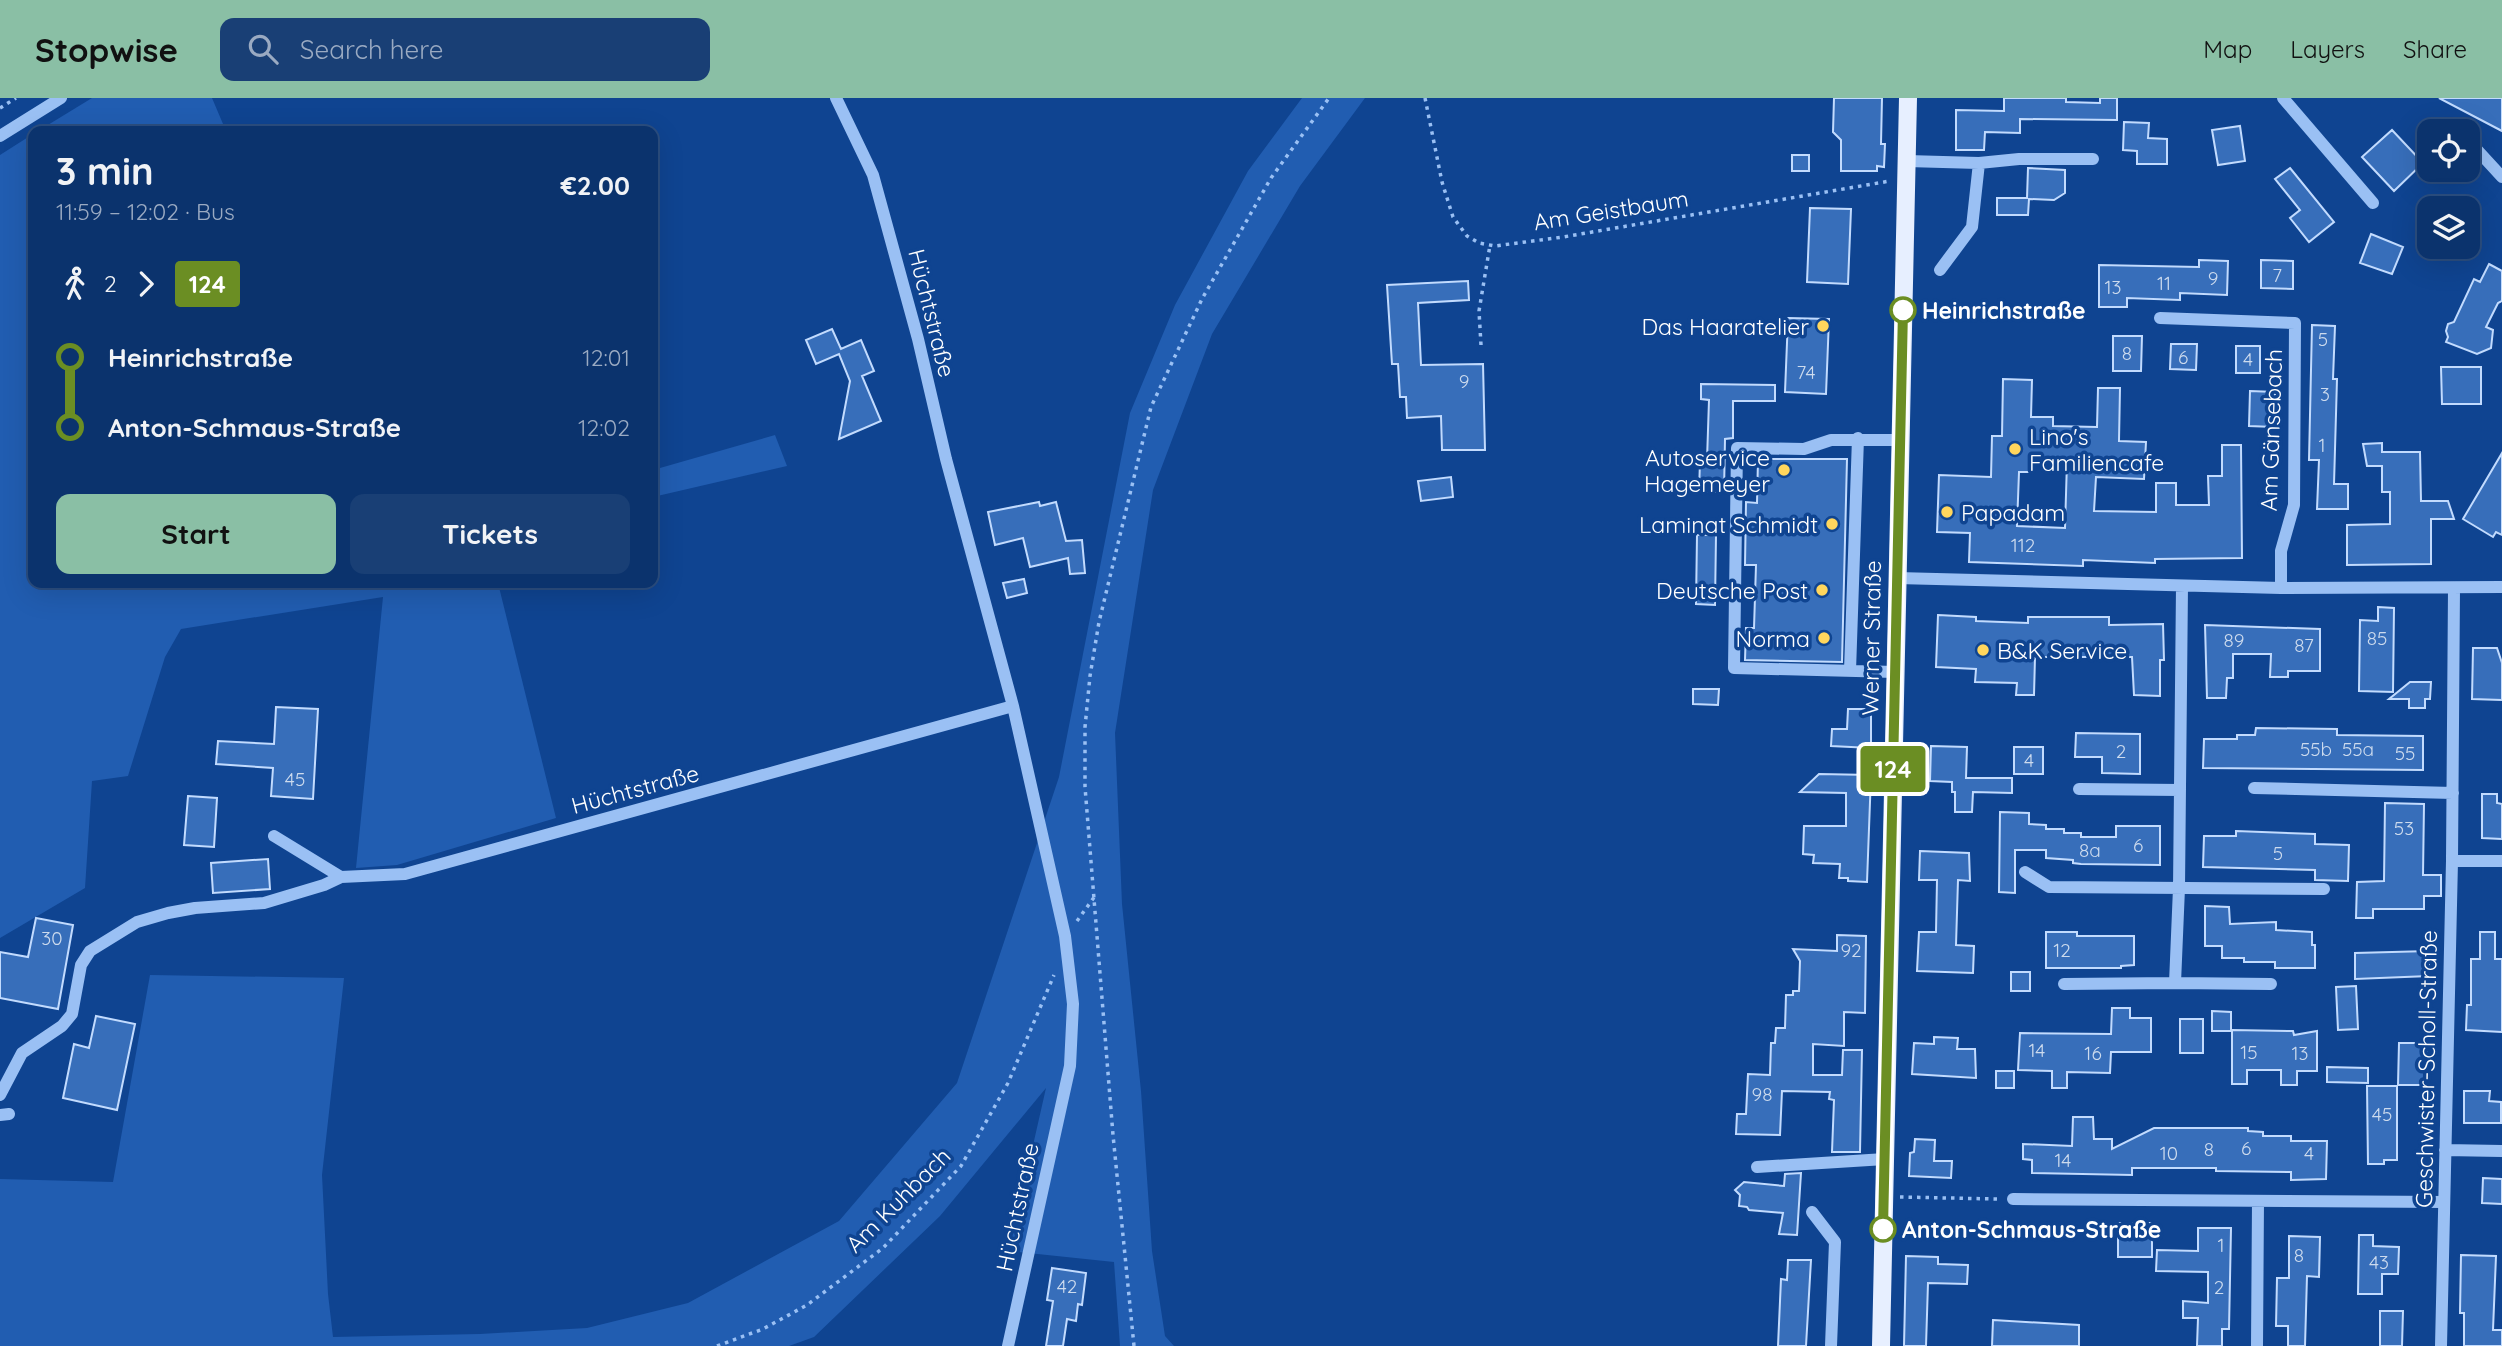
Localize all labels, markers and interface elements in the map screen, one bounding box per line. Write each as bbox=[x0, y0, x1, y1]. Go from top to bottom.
search box bbox=[220, 18, 710, 81]
text: Stopwise bbox=[35, 29, 178, 70]
icon: search bbox=[244, 30, 282, 68]
text: Search here bbox=[300, 33, 443, 66]
text: Map bbox=[2203, 34, 2252, 64]
text: Layers bbox=[2290, 34, 2365, 64]
text: Share bbox=[2403, 34, 2467, 64]
map controls bbox=[2417, 119, 2480, 259]
button: locate bbox=[2417, 119, 2480, 182]
text: 3 min bbox=[56, 147, 154, 195]
text: €2.00 bbox=[561, 169, 630, 202]
street label: Am Geistbaum bbox=[1532, 183, 1690, 237]
button: layers bbox=[2417, 196, 2480, 259]
text: 11:59 – 12:02 · Bus bbox=[56, 197, 235, 226]
street label: Hüchtstraße bbox=[902, 246, 962, 380]
house number: 7 bbox=[2272, 263, 2282, 287]
icon: walk bbox=[56, 265, 94, 303]
icon: forward bbox=[127, 265, 165, 303]
house number: 9 bbox=[2208, 266, 2218, 290]
text: 2 bbox=[104, 269, 117, 298]
text: 124 bbox=[189, 269, 226, 299]
house number: 11 bbox=[2157, 271, 2171, 295]
house number: 13 bbox=[2105, 275, 2122, 299]
place label: Heinrichstraße bbox=[1922, 296, 2086, 325]
marker: Heinrichstraße bbox=[1890, 297, 1916, 323]
place label: Das Haaratelier bbox=[1642, 312, 1809, 341]
marker: Das Haaratelier bbox=[1815, 318, 1831, 334]
house number: 5 bbox=[2318, 327, 2328, 351]
text: Heinrichstraße bbox=[108, 341, 293, 374]
house number: 8 bbox=[2122, 341, 2132, 365]
text: 12:01 bbox=[582, 343, 630, 372]
house number: 6 bbox=[2178, 345, 2188, 369]
house number: 4 bbox=[2243, 347, 2253, 371]
street label: Am Gänsebach bbox=[2254, 348, 2288, 512]
house number: 74 bbox=[1796, 360, 1816, 384]
house number: 9 bbox=[1459, 369, 1469, 393]
house number: 3 bbox=[2320, 382, 2330, 406]
text: Anton-Schmaus-Straße bbox=[108, 411, 401, 444]
text: 12:02 bbox=[578, 413, 630, 442]
place label: Lino's Familiencafe bbox=[2029, 422, 2164, 477]
house number: 1 bbox=[2318, 433, 2326, 457]
marker: Lino's Familiencafe bbox=[2007, 441, 2023, 457]
place label: Autoservice Hagemeyer bbox=[1644, 443, 1770, 498]
marker: Autoservice Hagemeyer bbox=[1776, 462, 1792, 478]
button: Start bbox=[56, 494, 336, 574]
button: Tickets bbox=[350, 494, 630, 574]
place label: Papadam bbox=[1961, 498, 2065, 527]
marker: Papadam bbox=[1939, 504, 1955, 520]
place label: Laminat Schmidt bbox=[1639, 510, 1818, 539]
marker: Laminat Schmidt bbox=[1824, 516, 1840, 532]
house number: 112 bbox=[2011, 533, 2035, 557]
street label: Werner Straße bbox=[1855, 560, 1887, 716]
place label: Deutsche Post bbox=[1656, 576, 1808, 605]
marker: Deutsche Post bbox=[1814, 582, 1830, 598]
place label: Norma bbox=[1736, 624, 1810, 653]
house number: 85 bbox=[2367, 626, 2387, 650]
house number: 89 bbox=[2224, 628, 2244, 652]
marker: Norma bbox=[1816, 630, 1832, 646]
house number: 87 bbox=[2294, 633, 2314, 657]
place label: B&K Service bbox=[1997, 636, 2127, 665]
marker: B&K Service bbox=[1975, 642, 1991, 658]
house number: 55b bbox=[2300, 737, 2332, 761]
house number: 55a bbox=[2342, 737, 2374, 761]
house number: 2 bbox=[2116, 739, 2126, 763]
house number: 55 bbox=[2395, 741, 2415, 765]
line badge: 124 bbox=[1853, 746, 1933, 792]
house number: 4 bbox=[2024, 748, 2034, 772]
text: 124 bbox=[1874, 754, 1912, 784]
street label: Hüchtstraße bbox=[568, 758, 702, 820]
house number: 45 bbox=[285, 767, 305, 791]
house number: 53 bbox=[2394, 816, 2414, 840]
house number: 6 bbox=[2133, 833, 2143, 857]
house number: 8a bbox=[2079, 838, 2101, 862]
house number: 5 bbox=[2273, 841, 2283, 865]
house number: 30 bbox=[41, 926, 63, 950]
street label: Geschwister-Scholl-Straße bbox=[2409, 930, 2443, 1208]
house number: 92 bbox=[1840, 938, 1862, 962]
house number: 12 bbox=[2053, 938, 2071, 962]
house number: 14 bbox=[2029, 1038, 2045, 1062]
house number: 15 bbox=[2240, 1040, 2258, 1064]
house number: 16 bbox=[2084, 1041, 2102, 1065]
house number: 13 bbox=[2292, 1041, 2309, 1065]
house number: 98 bbox=[1752, 1082, 1772, 1106]
house number: 45 bbox=[2372, 1102, 2392, 1126]
house number: 6 bbox=[2241, 1136, 2251, 1160]
house number: 8 bbox=[2204, 1137, 2214, 1161]
street label: Hüchtstraße bbox=[989, 1140, 1045, 1274]
house number: 10 bbox=[2160, 1141, 2178, 1165]
house number: 4 bbox=[2304, 1141, 2314, 1165]
street label: Am Kuhbach bbox=[840, 1142, 956, 1258]
house number: 14 bbox=[2055, 1148, 2071, 1172]
place label: Anton-Schmaus-Straße bbox=[1902, 1215, 2161, 1244]
marker: Anton-Schmaus-Straße bbox=[1870, 1216, 1896, 1242]
house number: 1 bbox=[2217, 1233, 2225, 1257]
house number: 8 bbox=[2294, 1243, 2304, 1267]
house number: 43 bbox=[2369, 1250, 2389, 1274]
house number: 42 bbox=[1057, 1274, 1077, 1298]
house number: 2 bbox=[2214, 1275, 2224, 1299]

